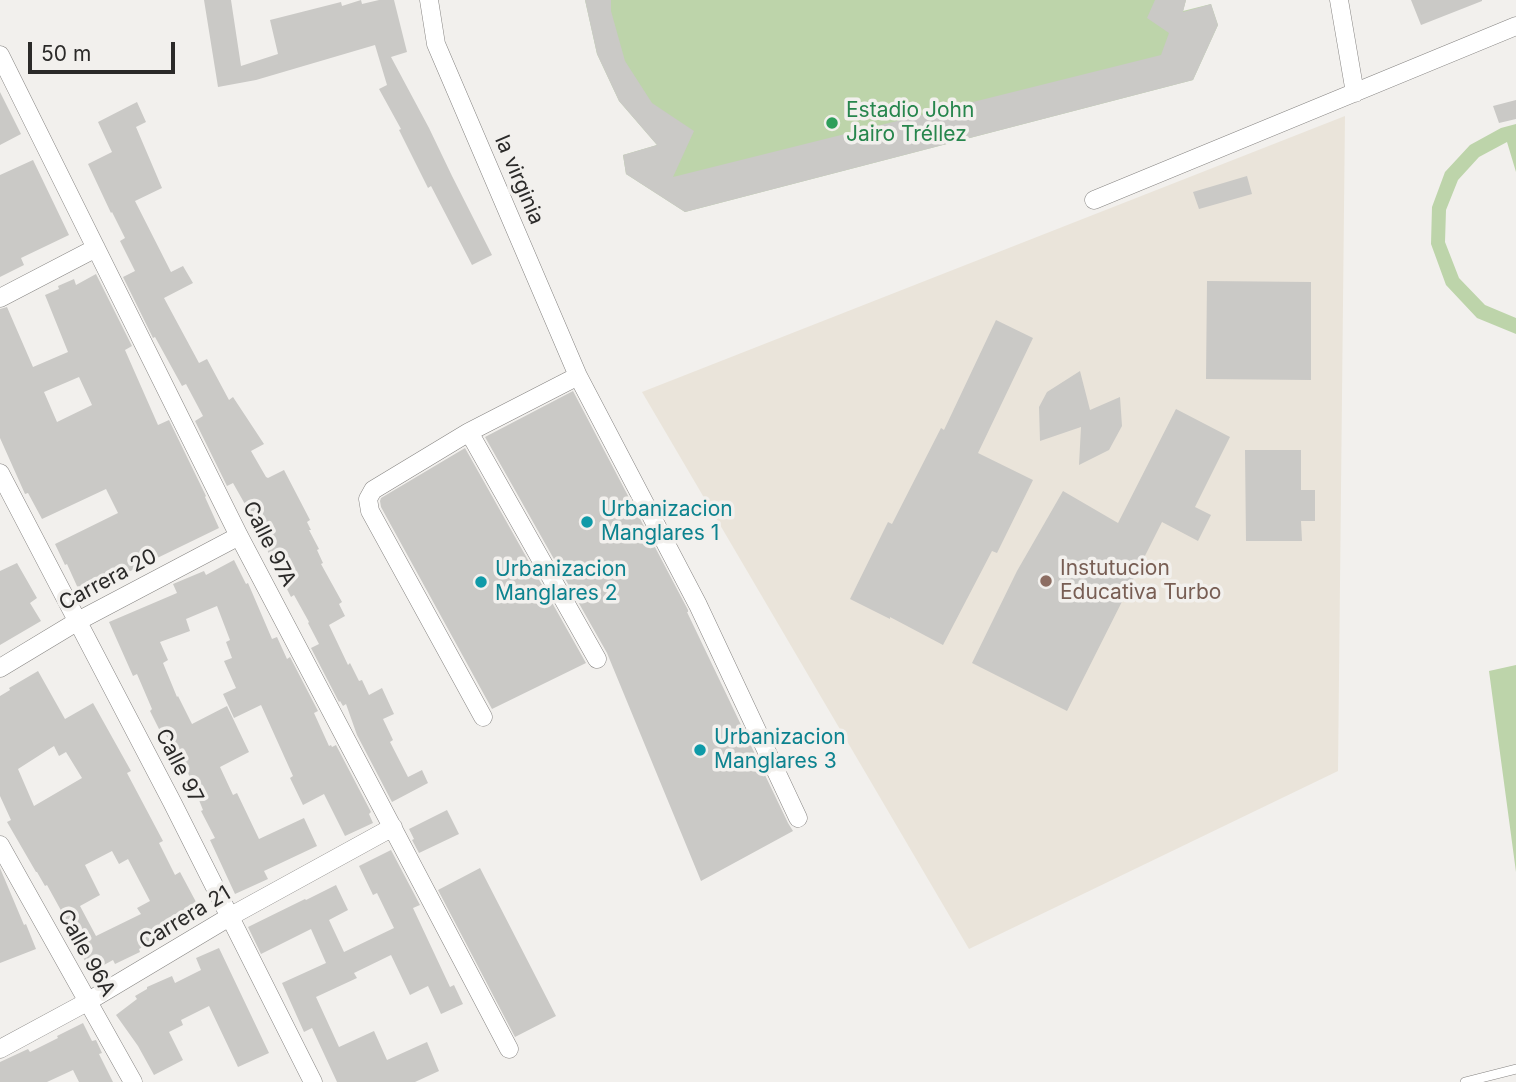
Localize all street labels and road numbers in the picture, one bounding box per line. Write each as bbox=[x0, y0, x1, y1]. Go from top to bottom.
street label: la virginia bbox=[489, 132, 549, 228]
street label: Calle 97A bbox=[237, 497, 301, 591]
street label: Carrera 20 bbox=[55, 544, 161, 616]
street label: Calle 97 bbox=[150, 725, 208, 807]
street label: Carrera 21 bbox=[135, 881, 235, 955]
street label: Calle 96A bbox=[52, 905, 120, 1001]

